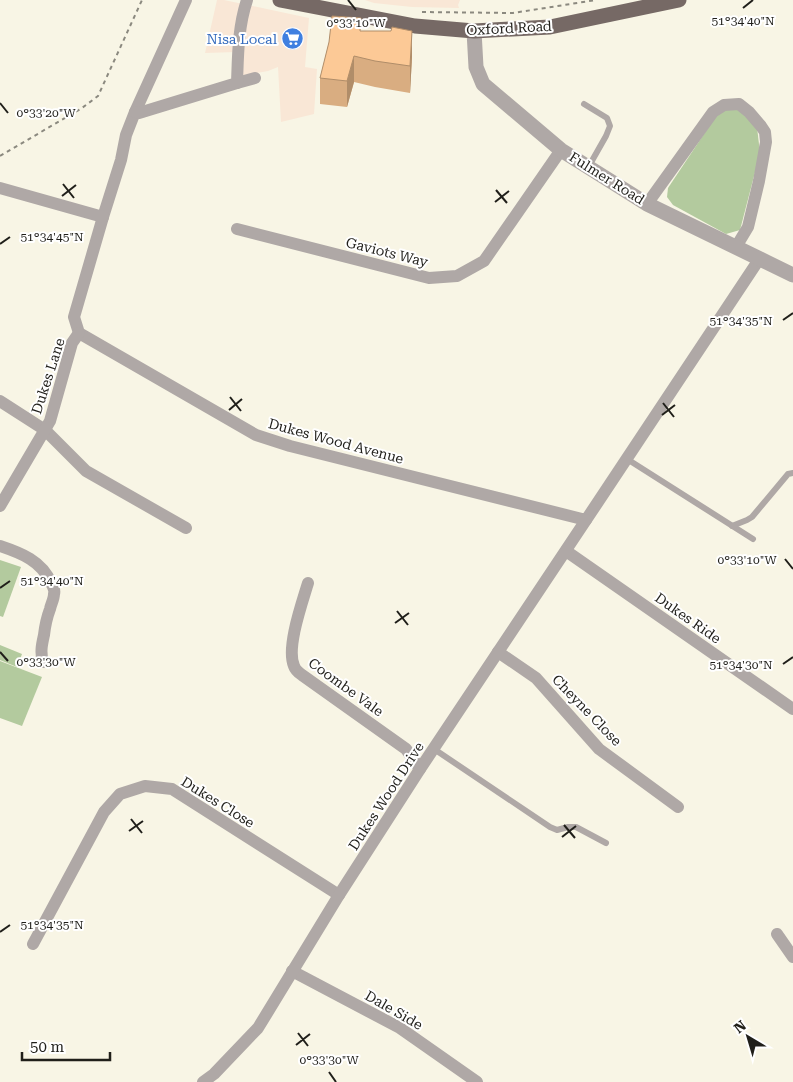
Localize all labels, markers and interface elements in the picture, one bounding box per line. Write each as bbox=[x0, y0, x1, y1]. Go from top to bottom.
text: 51°34'40"N bbox=[711, 14, 775, 28]
text: 0°33'10"W bbox=[326, 16, 386, 30]
street label: Oxford Road bbox=[466, 18, 552, 38]
supermarket icon: Nisa Local bbox=[281, 27, 305, 51]
place label: Nisa Local bbox=[206, 31, 278, 47]
text: 0°33'20"W bbox=[16, 106, 76, 120]
street label: Fulmer Road bbox=[566, 149, 648, 207]
text: 51°34'45"N bbox=[20, 230, 84, 244]
street label: Gaviots Way bbox=[344, 234, 430, 270]
text: 51°34'35"N bbox=[709, 314, 773, 328]
street label: Dukes Lane bbox=[28, 336, 68, 416]
street label: Dukes Wood Avenue bbox=[267, 415, 406, 467]
text: 0°33'10"W bbox=[717, 553, 777, 567]
text: 51°34'40"N bbox=[20, 574, 84, 588]
street label: Dukes Ride bbox=[652, 589, 724, 647]
street label: Coombe Vale bbox=[305, 654, 387, 720]
text: 0°33'30"W bbox=[16, 655, 76, 669]
text: 51°34'30"N bbox=[709, 658, 773, 672]
street label: Cheyne Close bbox=[549, 671, 625, 749]
street label: Dukes Wood Drive bbox=[345, 739, 427, 853]
street label: Dukes Close bbox=[179, 773, 258, 831]
text: 51°34'35"N bbox=[20, 918, 84, 932]
street label: Dale Side bbox=[362, 987, 426, 1033]
north arrow bbox=[723, 1012, 773, 1062]
text: N bbox=[731, 1017, 749, 1036]
scale bar bbox=[22, 1030, 110, 1062]
text: 50 m bbox=[30, 1038, 65, 1056]
text: 0°33'30"W bbox=[299, 1053, 359, 1067]

